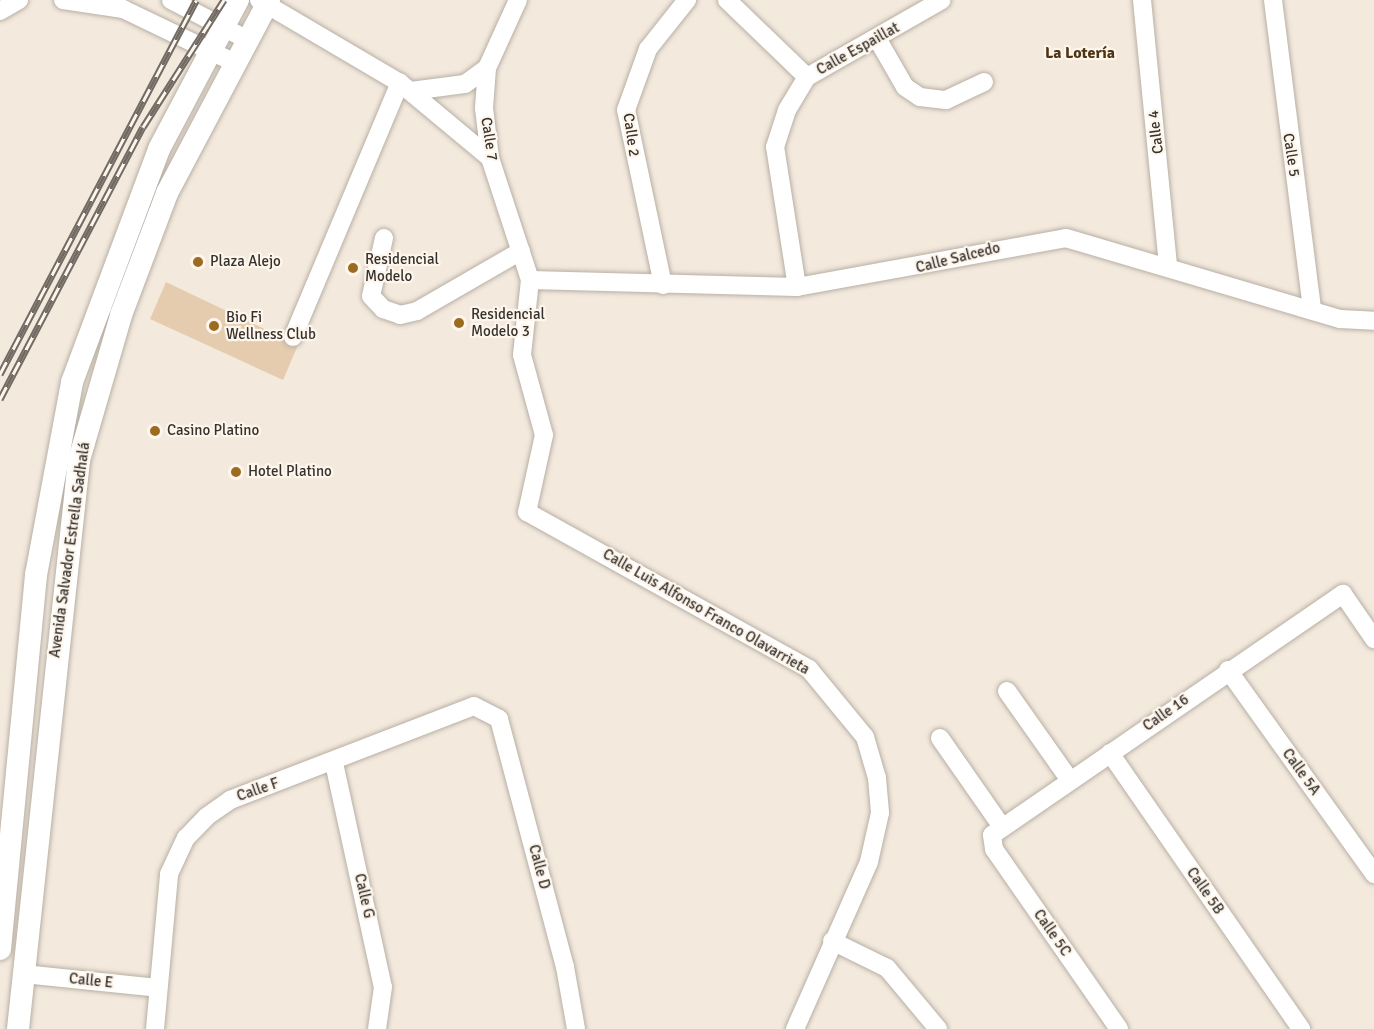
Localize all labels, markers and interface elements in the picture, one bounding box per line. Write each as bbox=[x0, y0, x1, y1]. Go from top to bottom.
street label: Calle Espaillat bbox=[813, 19, 903, 79]
district label: La Lotería bbox=[1045, 43, 1115, 63]
street label: Calle 4 bbox=[1144, 109, 1168, 155]
street label: Calle 2 bbox=[619, 112, 643, 158]
street label: Calle 7 bbox=[477, 116, 501, 162]
street label: Calle 5 bbox=[1279, 132, 1303, 178]
street label: Calle Salcedo bbox=[914, 239, 1002, 277]
place label: Residencial Modelo bbox=[365, 250, 439, 285]
place label: Plaza Alejo bbox=[210, 253, 281, 271]
marker: Plaza Alejo bbox=[191, 255, 205, 269]
marker: Residencial Modelo bbox=[346, 261, 360, 275]
place label: Residencial Modelo 3 bbox=[471, 305, 545, 340]
place label: Bio Fi Wellness Club bbox=[226, 308, 316, 343]
marker: Residencial Modelo 3 bbox=[452, 316, 466, 330]
marker: Bio Fi Wellness Club bbox=[207, 319, 221, 333]
place label: Casino Platino bbox=[167, 422, 259, 440]
marker: Casino Platino bbox=[148, 424, 162, 438]
street label: Avenida Salvador Estrella Sadhalá bbox=[46, 441, 94, 659]
place label: Hotel Platino bbox=[248, 463, 332, 481]
marker: Hotel Platino bbox=[229, 465, 243, 479]
street label: Calle Luis Alfonso Franco Olavarrieta bbox=[599, 545, 813, 679]
street label: Calle 16 bbox=[1140, 691, 1192, 735]
street label: Calle 5A bbox=[1278, 745, 1324, 799]
street label: Calle F bbox=[234, 774, 282, 806]
street label: Calle D bbox=[524, 843, 554, 891]
street label: Calle 5B bbox=[1182, 864, 1228, 918]
street label: Calle G bbox=[350, 872, 378, 920]
street label: Calle 5C bbox=[1029, 906, 1075, 960]
street label: Calle E bbox=[68, 970, 114, 992]

